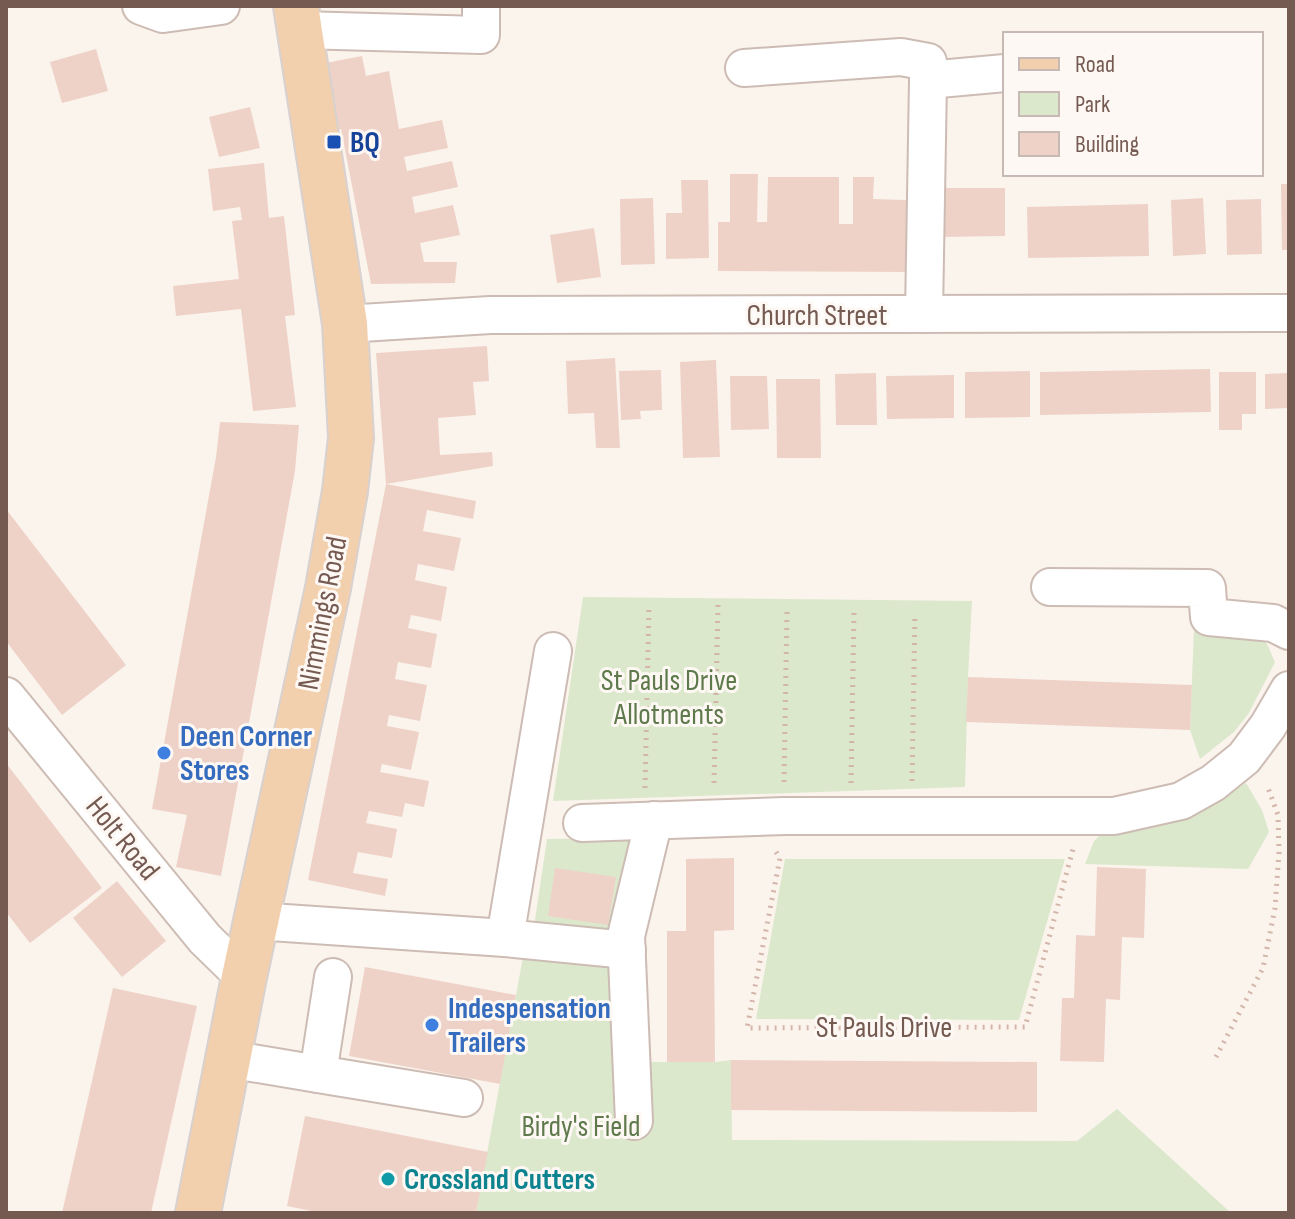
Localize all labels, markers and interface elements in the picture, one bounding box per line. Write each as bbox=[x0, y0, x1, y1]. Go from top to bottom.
legend bbox=[1003, 32, 1263, 176]
text: Road bbox=[1075, 50, 1115, 79]
text: Park bbox=[1075, 90, 1110, 119]
place label: BQ bbox=[350, 125, 380, 161]
text: Building bbox=[1075, 130, 1139, 159]
marker: BQ bbox=[325, 133, 343, 151]
street label: Church Street bbox=[747, 298, 887, 334]
street label: Nimmings Road bbox=[290, 534, 355, 693]
park label: St Pauls Drive Allotments bbox=[601, 663, 737, 733]
place label: Deen Corner Stores bbox=[180, 719, 312, 789]
marker: Deen Corner Stores bbox=[155, 744, 173, 762]
street label: Holt Road bbox=[78, 790, 167, 888]
place label: Indespensation Trailers bbox=[448, 991, 611, 1061]
street label: St Pauls Drive bbox=[816, 1010, 952, 1046]
marker: Indespensation Trailers bbox=[423, 1016, 441, 1034]
park label: Birdy's Field bbox=[522, 1109, 640, 1145]
place label: Crossland Cutters bbox=[404, 1162, 595, 1198]
marker: Crossland Cutters bbox=[379, 1170, 397, 1188]

